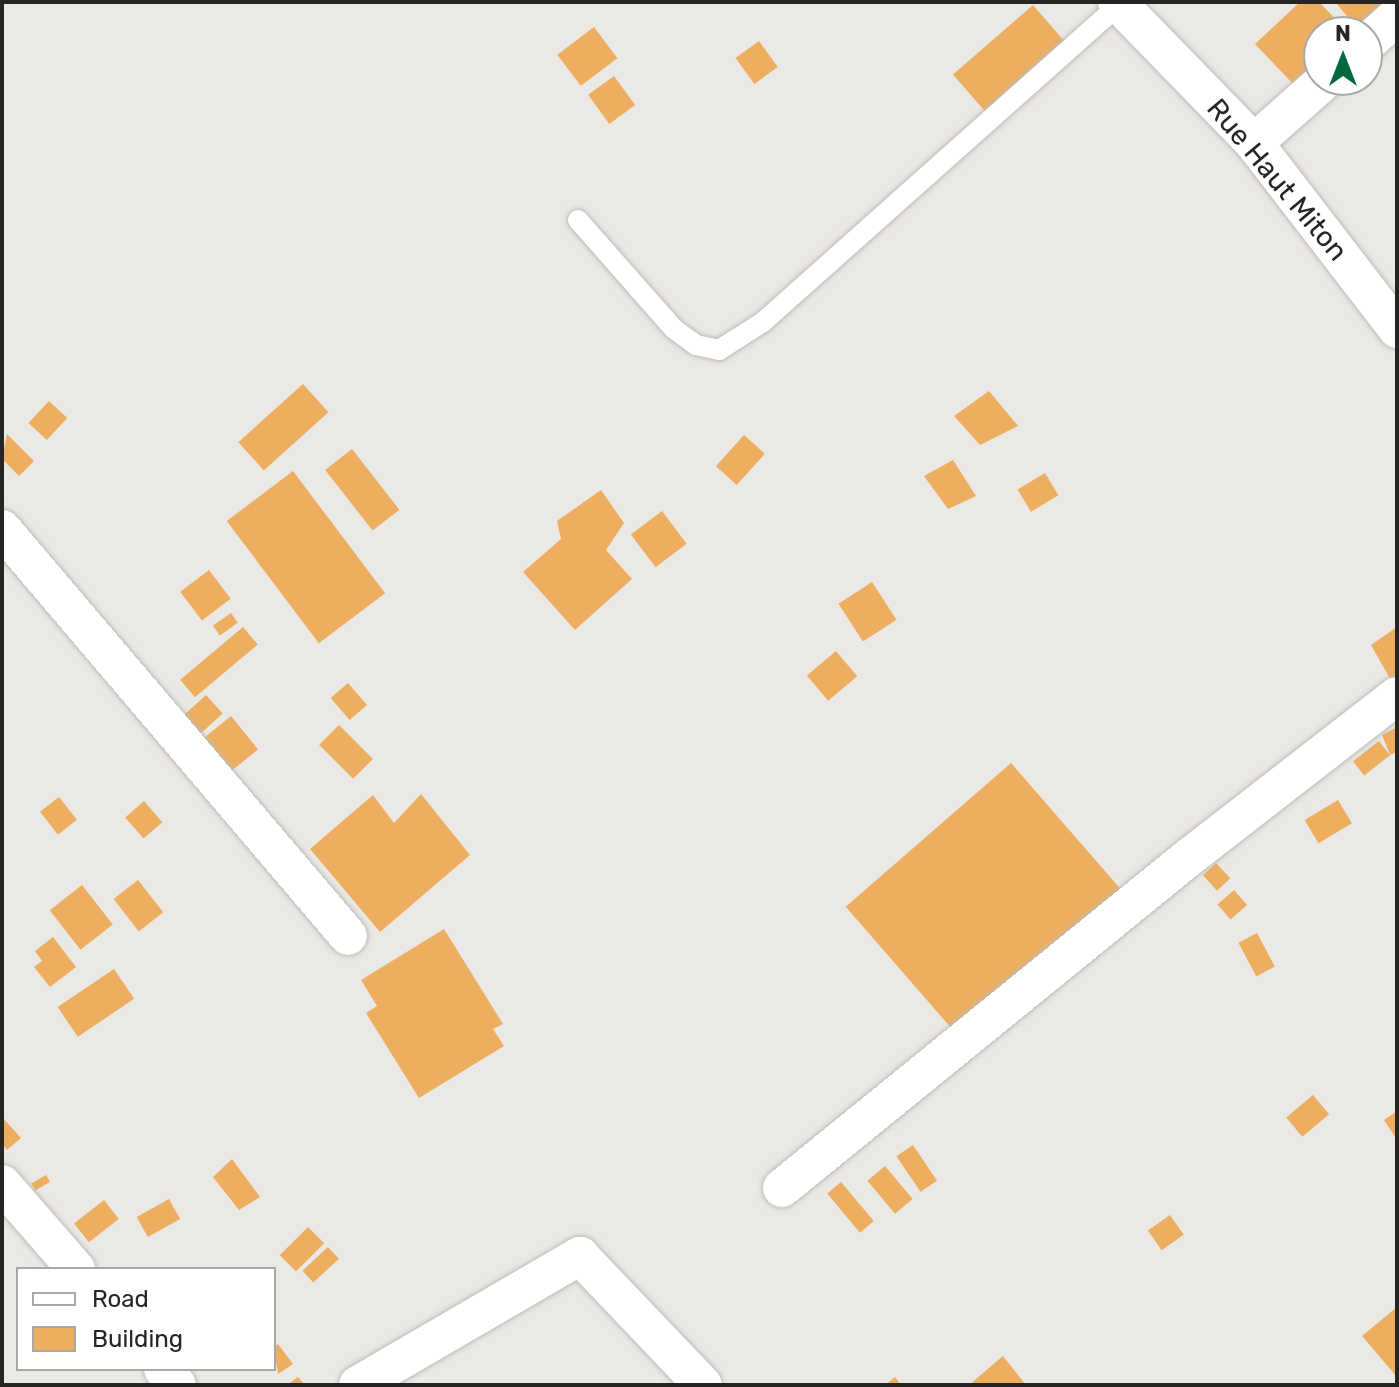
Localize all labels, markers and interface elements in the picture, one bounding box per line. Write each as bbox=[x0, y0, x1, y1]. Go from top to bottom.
north arrow bbox=[1303, 16, 1383, 96]
text: N bbox=[1335, 20, 1351, 47]
street label: Rue Haut Miton bbox=[1200, 92, 1354, 268]
legend bbox=[16, 1267, 276, 1371]
text: Road bbox=[92, 1285, 149, 1313]
text: Building bbox=[92, 1325, 183, 1353]

